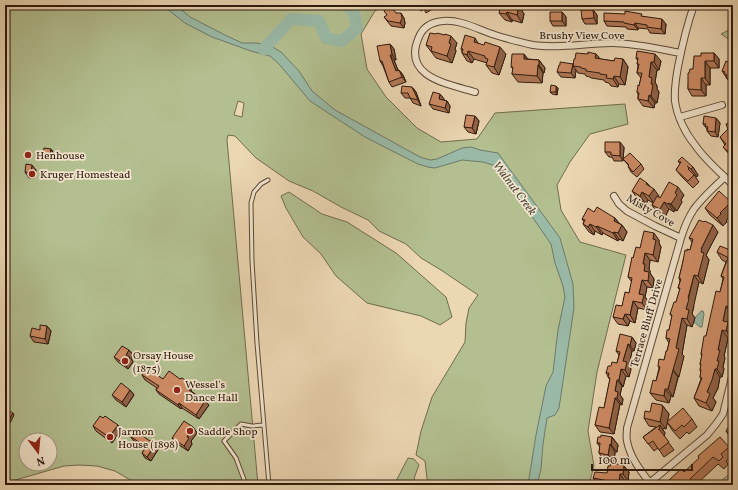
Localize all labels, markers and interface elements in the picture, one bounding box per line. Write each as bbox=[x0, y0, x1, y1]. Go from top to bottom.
street label: Brushy View Cove bbox=[539, 29, 625, 44]
place label: Henhouse bbox=[36, 149, 85, 164]
marker: Henhouse bbox=[23, 150, 33, 160]
water label: Walnut Creek bbox=[489, 158, 540, 219]
place label: Kruger Homestead bbox=[40, 168, 130, 183]
marker: Kruger Homestead bbox=[27, 169, 37, 179]
street label: Misty Cove bbox=[623, 191, 677, 231]
street label: Terrace Bluff Drive bbox=[628, 277, 667, 370]
place label: Orsay House (1875) bbox=[133, 349, 194, 377]
marker: Orsay House (1875) bbox=[120, 356, 130, 366]
place label: Wessel's Dance Hall bbox=[185, 378, 238, 406]
marker: Wessel's Dance Hall bbox=[172, 385, 182, 395]
place label: Jarmon House (1898) bbox=[118, 425, 178, 453]
place label: Saddle Shop bbox=[198, 425, 257, 440]
marker: Saddle Shop bbox=[185, 426, 195, 436]
north arrow bbox=[18, 432, 58, 472]
marker: Jarmon House (1898) bbox=[105, 432, 115, 442]
scale bar bbox=[592, 446, 692, 472]
text: N bbox=[34, 452, 46, 468]
text: 100 m bbox=[598, 453, 631, 469]

